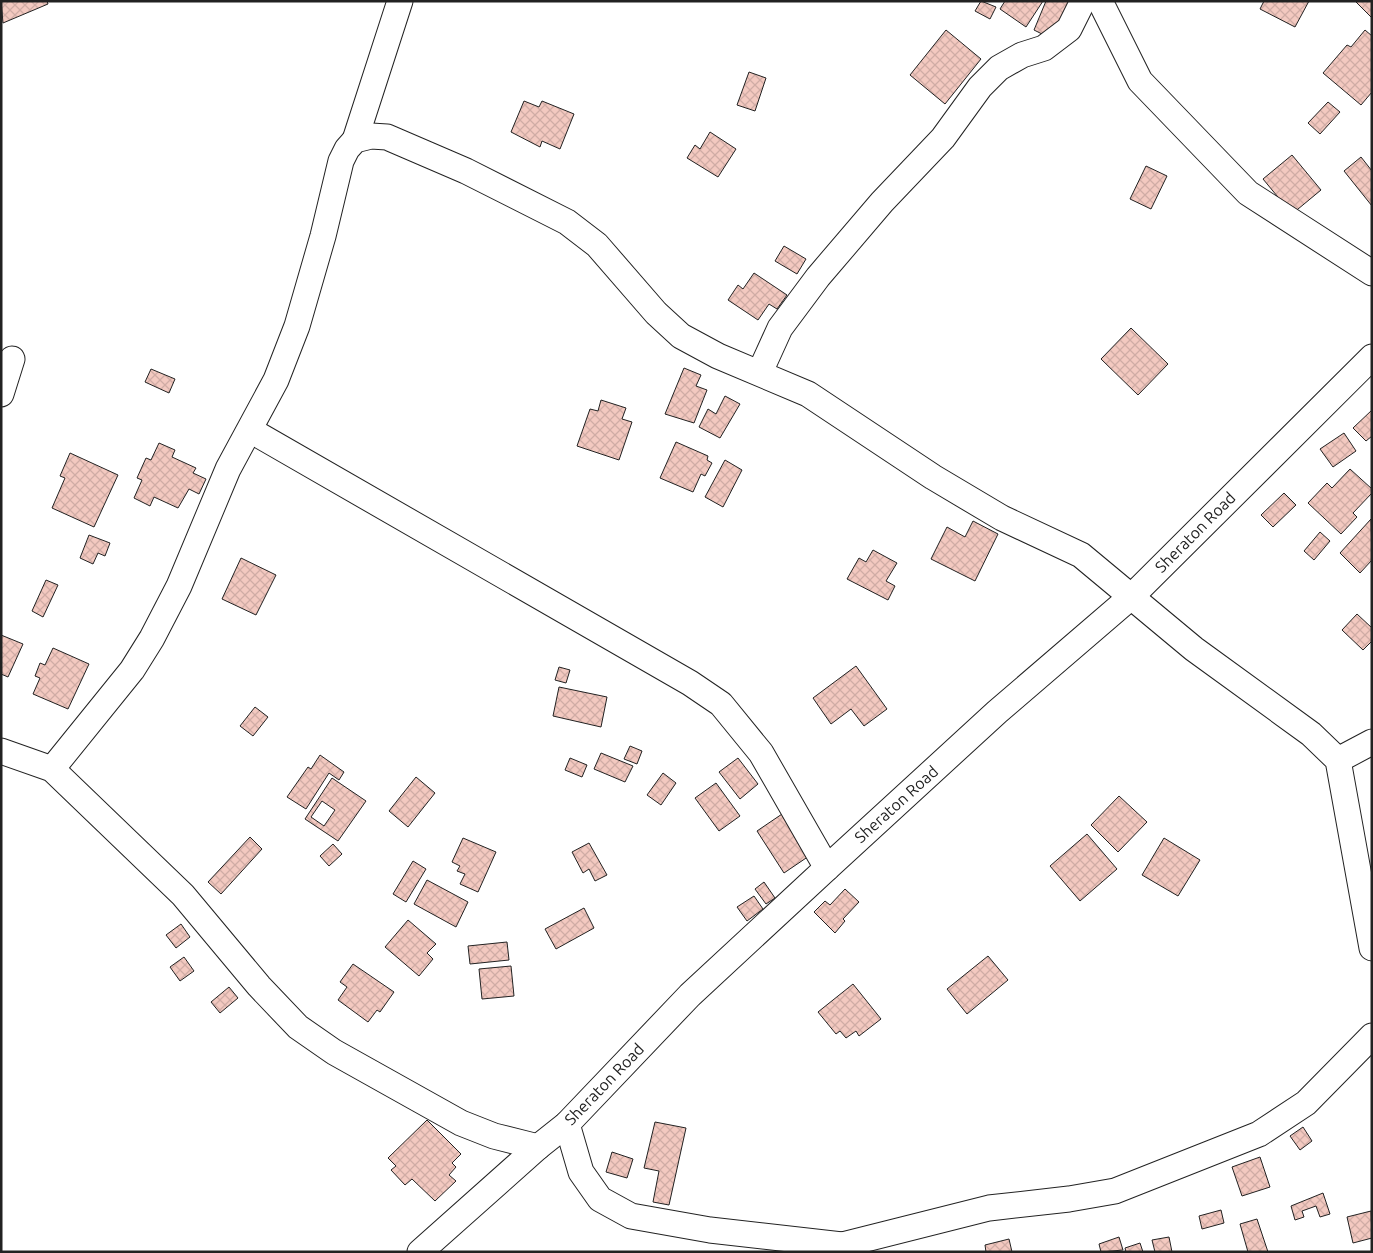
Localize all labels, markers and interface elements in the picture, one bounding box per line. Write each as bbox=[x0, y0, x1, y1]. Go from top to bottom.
street label: Sheraton Road bbox=[1151, 488, 1239, 576]
street label: Sheraton Road bbox=[851, 762, 941, 846]
street label: Sheraton Road bbox=[561, 1040, 647, 1128]

